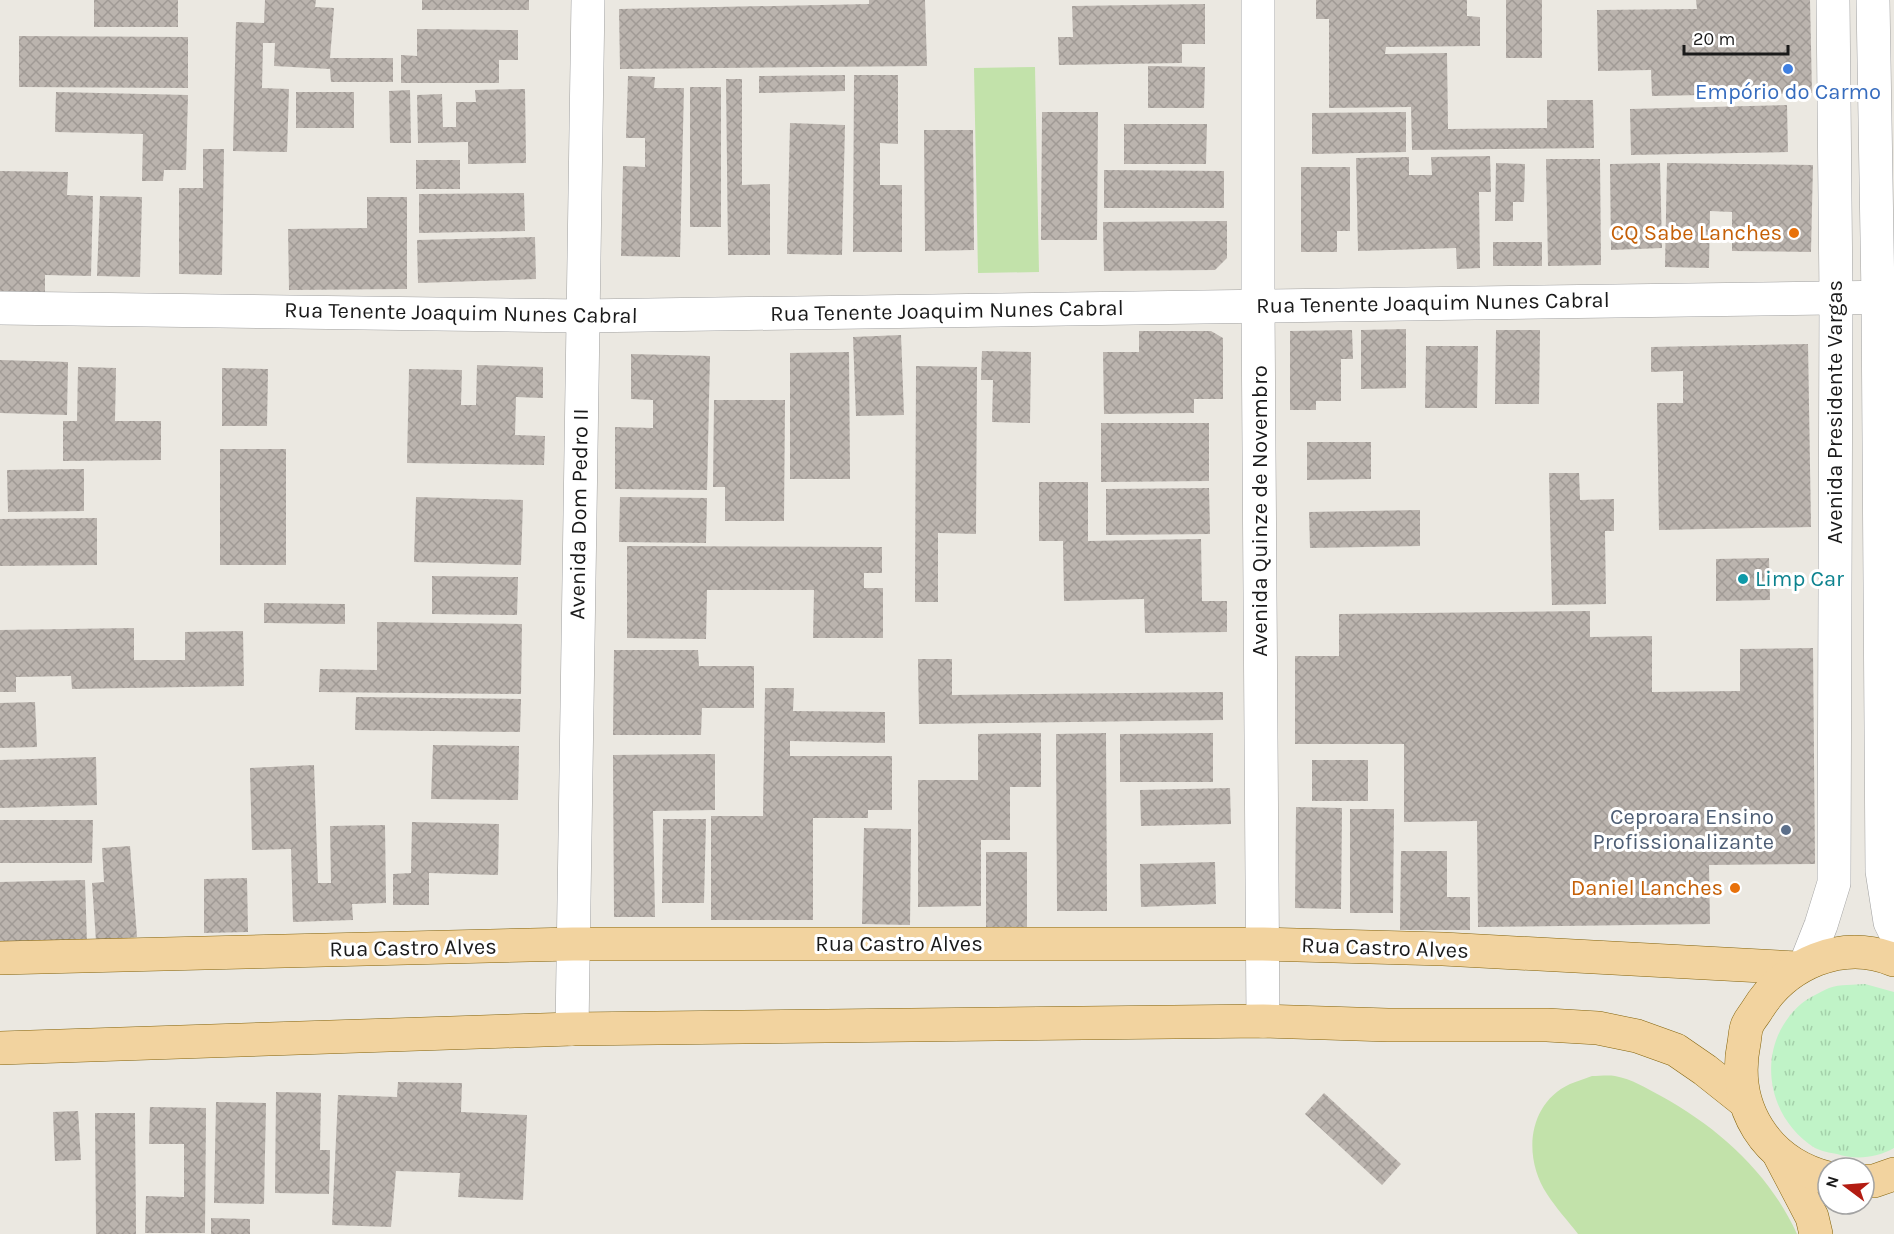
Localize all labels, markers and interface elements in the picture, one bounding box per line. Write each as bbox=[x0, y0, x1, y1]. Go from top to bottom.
scale bar bbox=[1684, 18, 1788, 56]
text: 20 m bbox=[1693, 28, 1735, 50]
marker: Empório do Carmo bbox=[1781, 62, 1795, 76]
place label: Empório do Carmo bbox=[1695, 79, 1881, 105]
place label: CQ Sabe Lanches bbox=[1611, 220, 1782, 246]
marker: CQ Sabe Lanches bbox=[1787, 226, 1801, 240]
street label: Avenida Presidente Vargas bbox=[1822, 280, 1848, 544]
street label: Rua Tenente Joaquim Nunes Cabral bbox=[1256, 287, 1610, 319]
street label: Rua Tenente Joaquim Nunes Cabral bbox=[770, 295, 1124, 327]
street label: Rua Tenente Joaquim Nunes Cabral bbox=[284, 297, 638, 329]
street label: Avenida Quinze de Novembro bbox=[1247, 365, 1273, 657]
street label: Avenida Dom Pedro II bbox=[564, 408, 594, 620]
place label: Limp Car bbox=[1755, 566, 1844, 592]
marker: Limp Car bbox=[1736, 572, 1750, 586]
place label: Ceproara Ensino Profissionalizante bbox=[1593, 804, 1774, 855]
marker: Ceproara Ensino Profissionalizante bbox=[1779, 823, 1793, 837]
place label: Daniel Lanches bbox=[1571, 875, 1723, 901]
marker: Daniel Lanches bbox=[1728, 881, 1742, 895]
street label: Rua Castro Alves bbox=[815, 931, 983, 957]
street label: Rua Castro Alves bbox=[1301, 932, 1469, 964]
street label: Rua Castro Alves bbox=[329, 934, 497, 962]
north arrow bbox=[1816, 1156, 1876, 1216]
text: N bbox=[1821, 1174, 1843, 1190]

